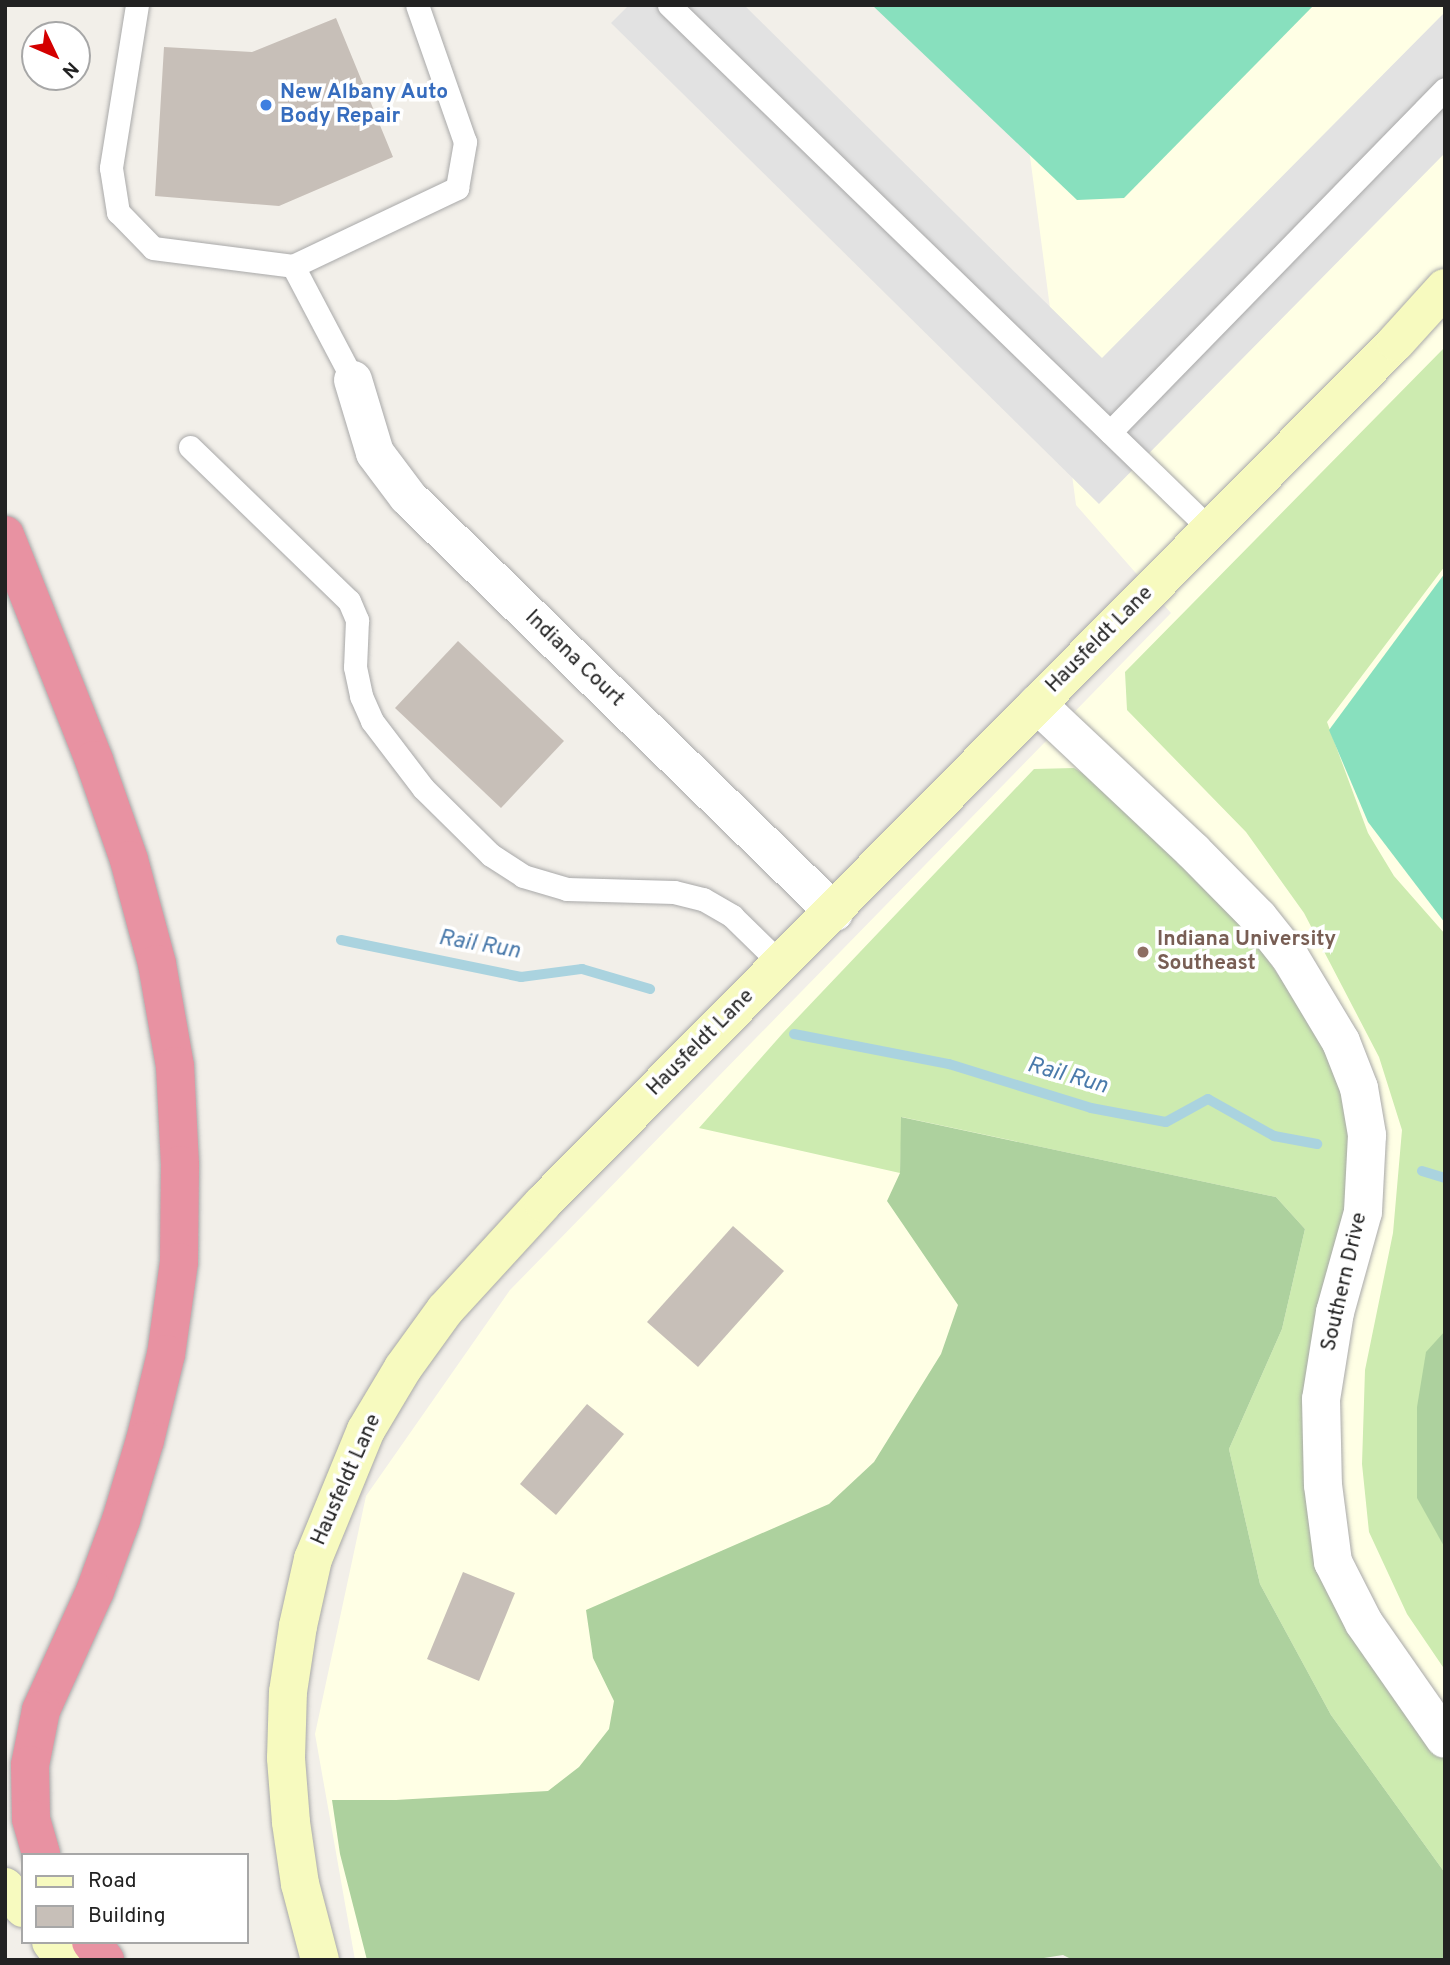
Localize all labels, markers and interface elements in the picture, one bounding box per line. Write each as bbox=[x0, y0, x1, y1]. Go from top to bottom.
north arrow bbox=[21, 21, 91, 91]
text: N bbox=[56, 56, 83, 82]
place label: New Albany Auto Body Repair bbox=[280, 80, 450, 130]
marker: New Albany Auto Body Repair bbox=[258, 97, 274, 113]
street label: Hausfeldt Lane bbox=[1041, 581, 1159, 699]
street label: Indiana Court bbox=[519, 605, 629, 713]
water label: Rail Run bbox=[436, 925, 522, 967]
place label: Indiana University Southeast bbox=[1157, 927, 1336, 977]
marker: Indiana University Southeast bbox=[1135, 944, 1151, 960]
street label: Hausfeldt Lane bbox=[642, 984, 760, 1102]
water label: Rail Run bbox=[1024, 1052, 1110, 1102]
street label: Southern Drive bbox=[1317, 1210, 1373, 1354]
street label: Hausfeldt Lane bbox=[307, 1410, 387, 1550]
legend bbox=[21, 1853, 248, 1944]
text: Road bbox=[88, 1868, 137, 1895]
text: Building bbox=[88, 1903, 166, 1930]

